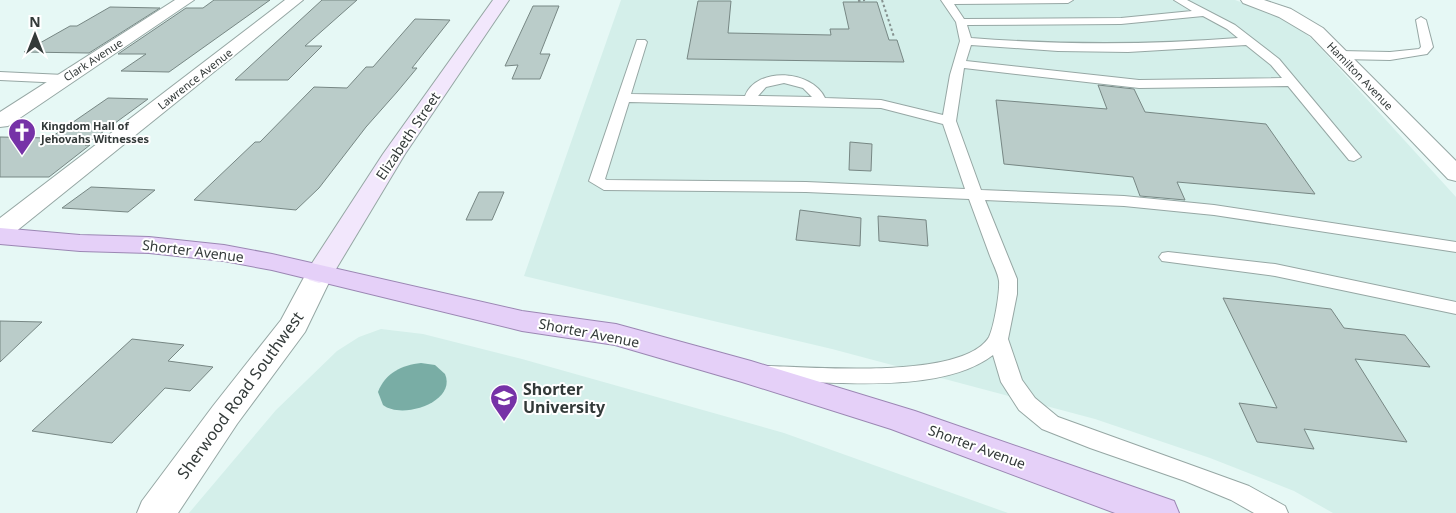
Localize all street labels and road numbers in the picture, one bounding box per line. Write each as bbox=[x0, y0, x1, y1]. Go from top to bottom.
street label: Clark Avenue bbox=[60, 35, 125, 84]
street label: Hamilton Avenue bbox=[1324, 38, 1397, 113]
street label: Lawrence Avenue bbox=[154, 45, 235, 112]
street label: Elizabeth Street bbox=[371, 88, 444, 183]
street label: Shorter Avenue bbox=[141, 235, 245, 266]
street label: Sherwood Road Southwest bbox=[172, 307, 308, 483]
street label: Shorter Avenue bbox=[537, 313, 641, 352]
street label: Shorter Avenue bbox=[926, 420, 1028, 473]

